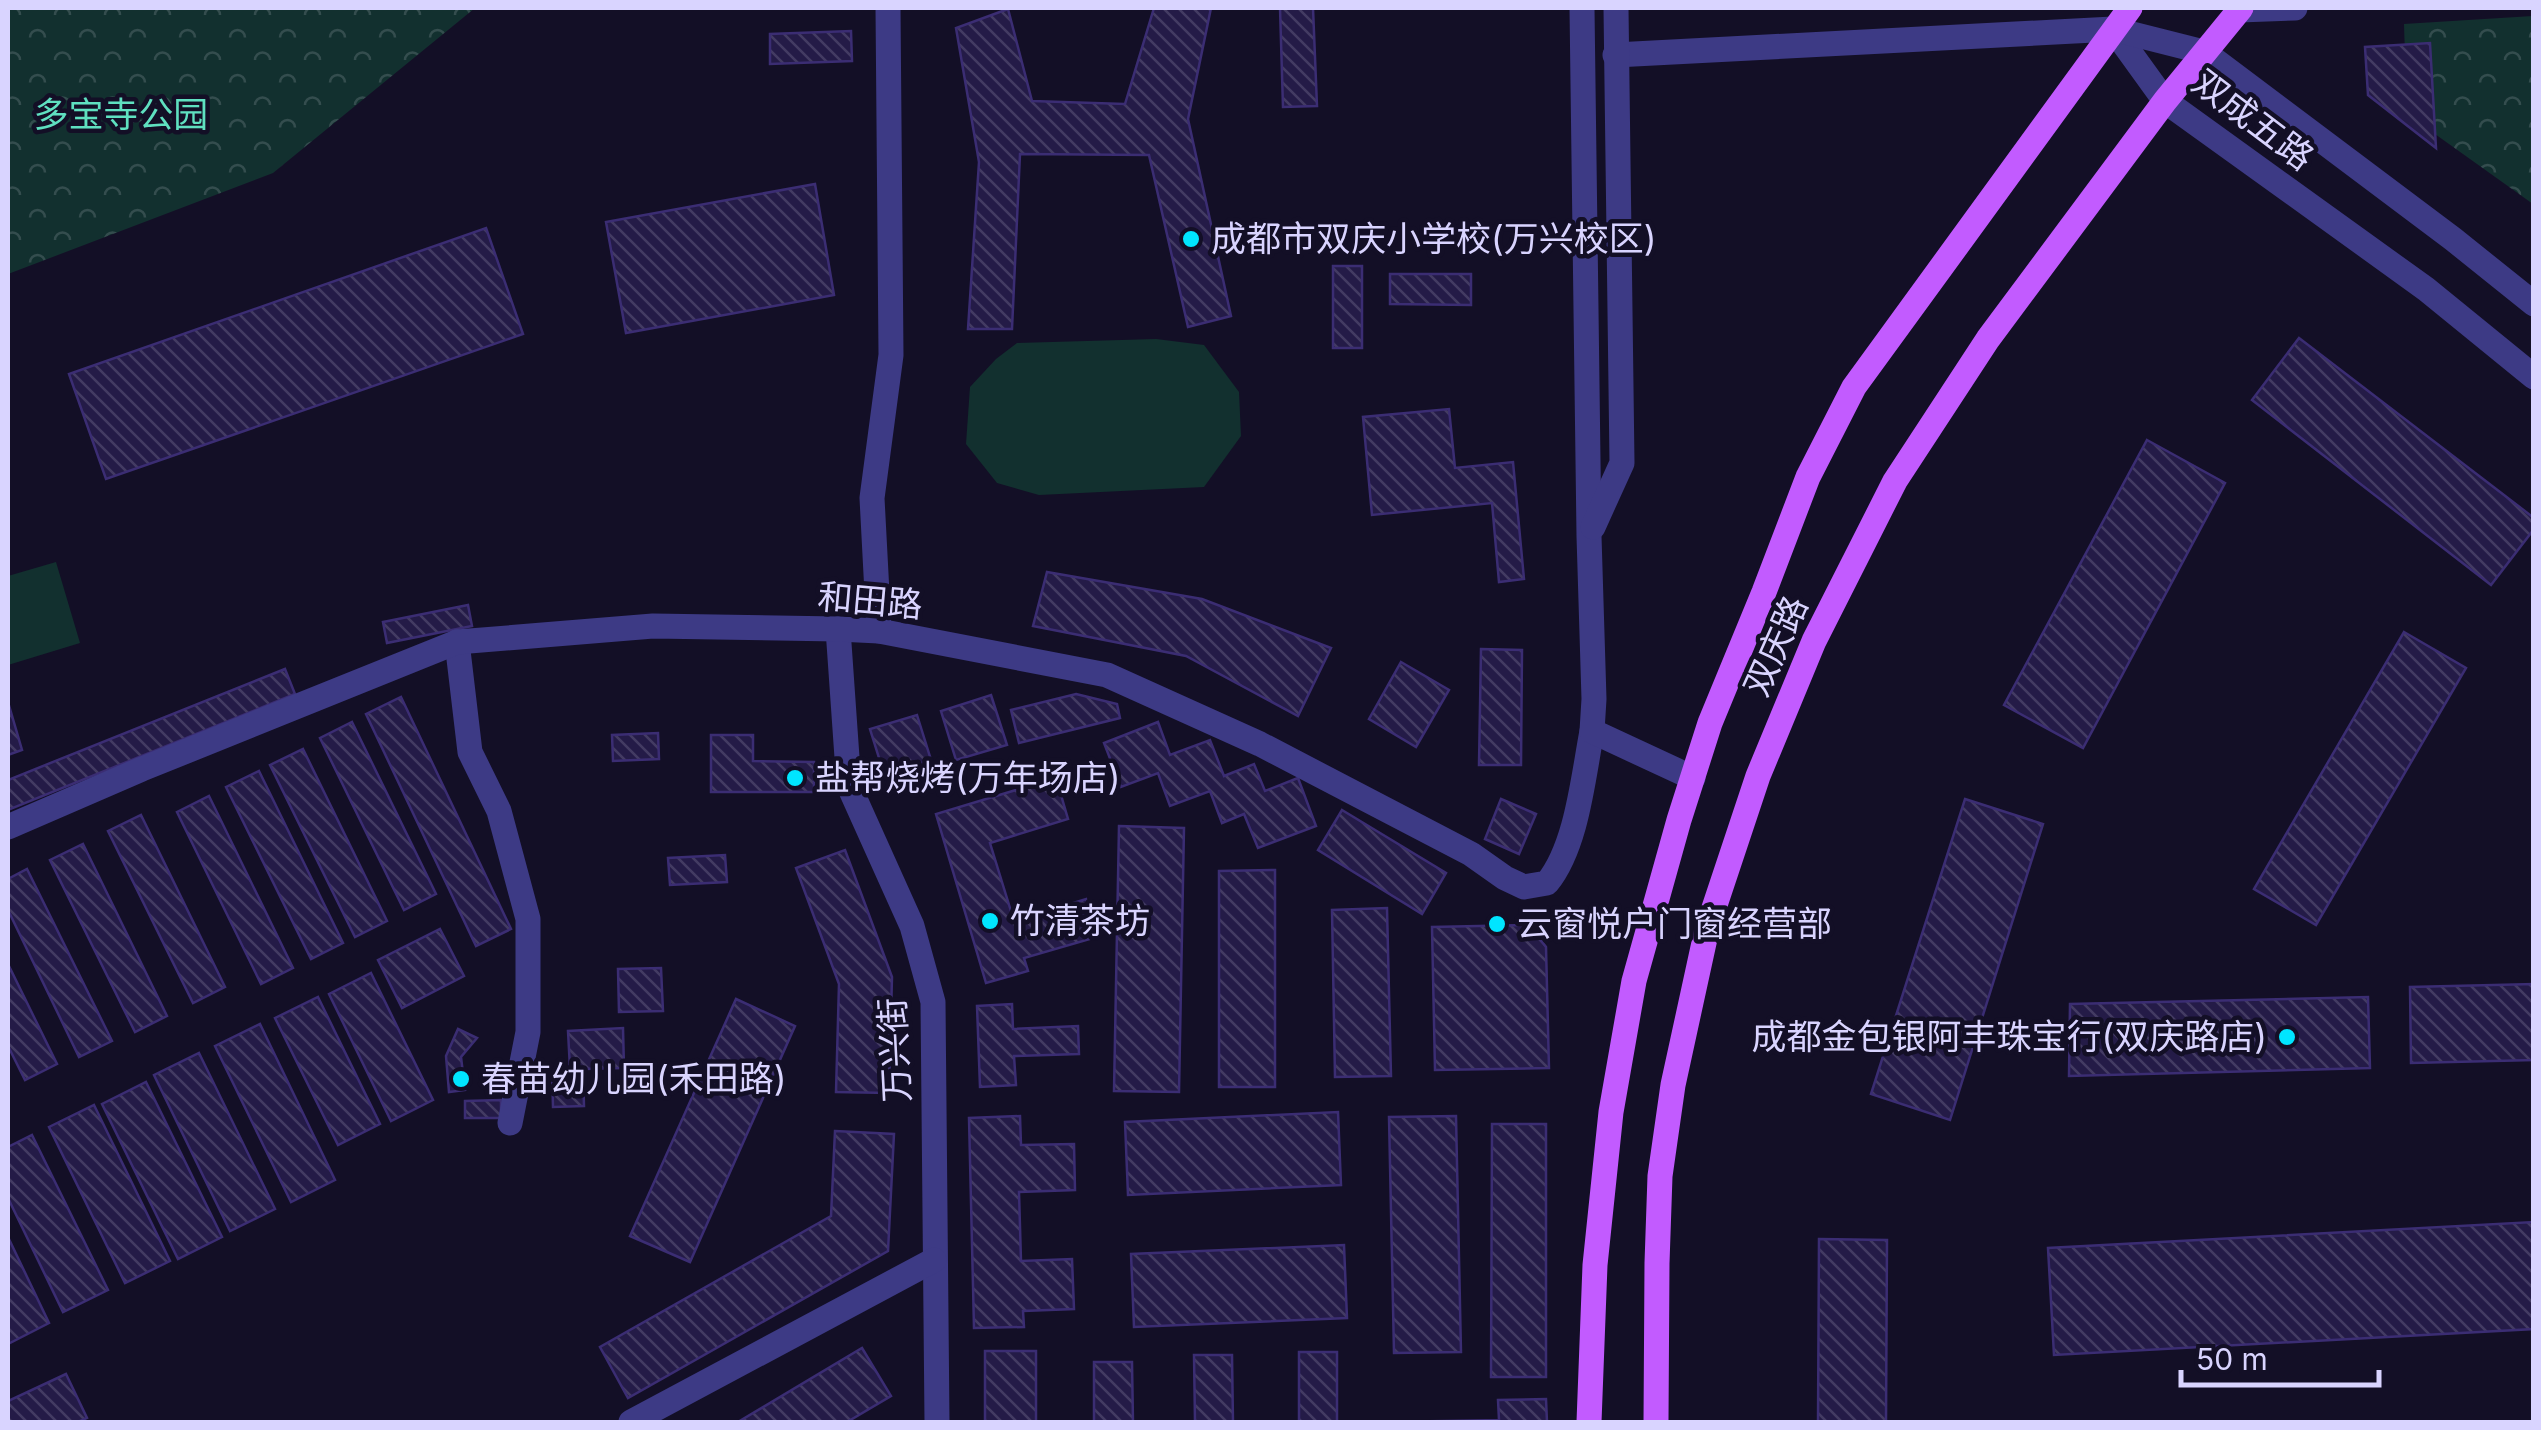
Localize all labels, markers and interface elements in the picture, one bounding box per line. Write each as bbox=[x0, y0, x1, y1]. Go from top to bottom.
street label: 双成五路 bbox=[2185, 60, 2322, 178]
park label: 多宝寺公园 bbox=[33, 93, 209, 135]
place label: 成都市双庆小学校(万兴校区) bbox=[1211, 217, 1657, 259]
marker: 成都市双庆小学校(万兴校区) bbox=[1180, 228, 1202, 250]
street label: 和田路 bbox=[816, 575, 924, 626]
street label: 双庆路 bbox=[1735, 589, 1816, 702]
place label: 盐帮烧烤(万年场店) bbox=[815, 756, 1121, 798]
marker: 盐帮烧烤(万年场店) bbox=[784, 767, 806, 789]
place label: 竹清茶坊 bbox=[1010, 899, 1150, 941]
place label: 云窗悦户门窗经营部 bbox=[1517, 902, 1832, 944]
marker: 竹清茶坊 bbox=[979, 910, 1001, 932]
marker: 云窗悦户门窗经营部 bbox=[1486, 913, 1508, 935]
street label: 万兴街 bbox=[870, 997, 918, 1104]
place label: 成都金包银阿丰珠宝行(双庆路店) bbox=[1751, 1015, 2267, 1057]
marker: 成都金包银阿丰珠宝行(双庆路店) bbox=[2276, 1026, 2298, 1048]
place label: 春苗幼儿园(禾田路) bbox=[481, 1057, 787, 1099]
marker: 春苗幼儿园(禾田路) bbox=[450, 1068, 472, 1090]
scale bar bbox=[2181, 1325, 2378, 1387]
text: 50 m bbox=[2196, 1341, 2268, 1377]

